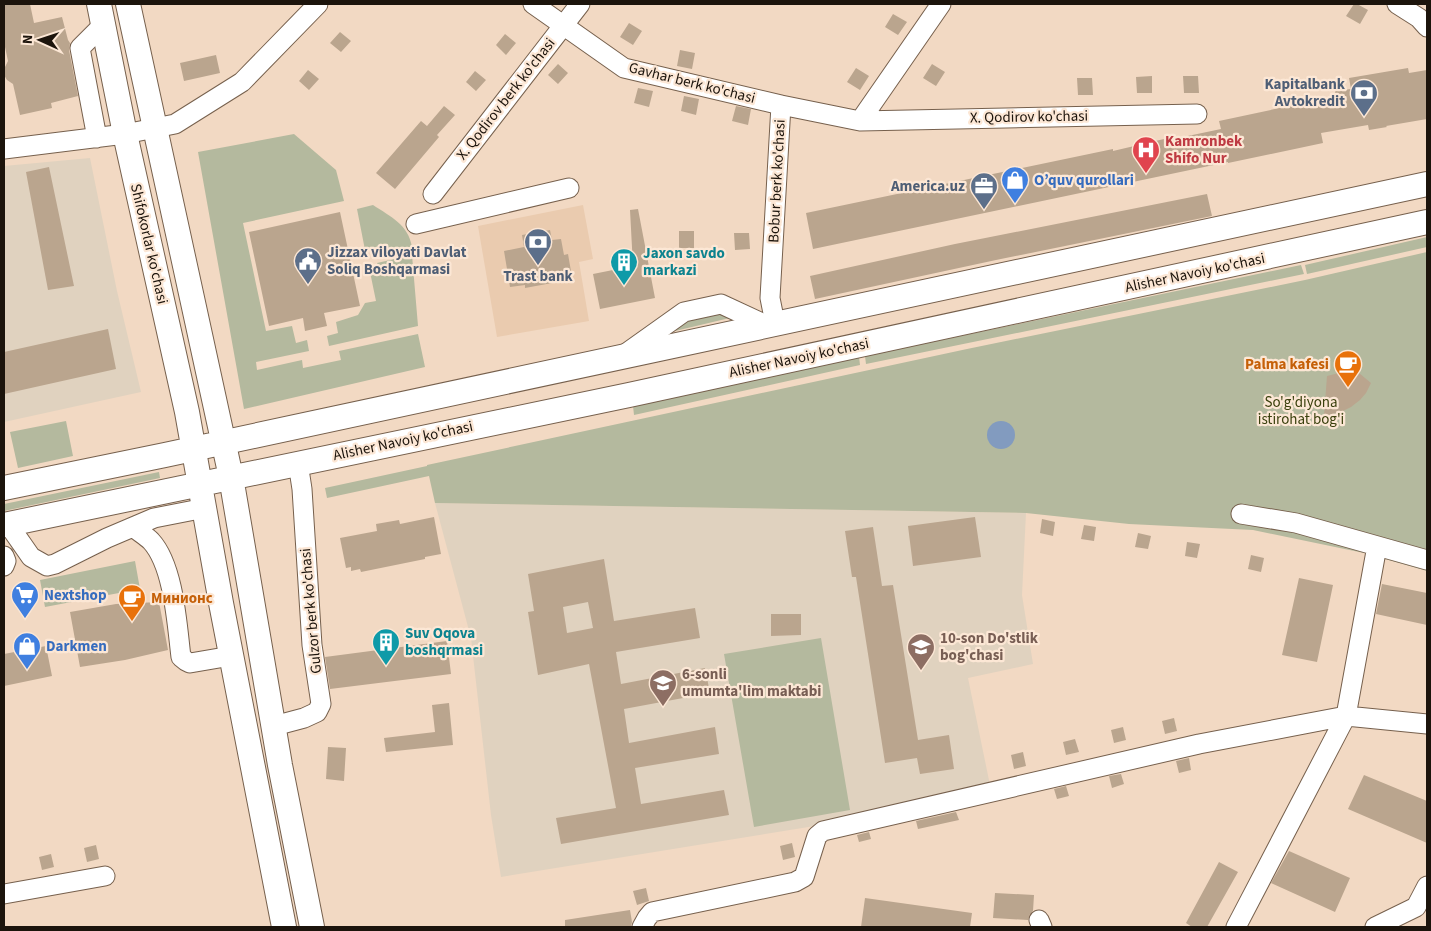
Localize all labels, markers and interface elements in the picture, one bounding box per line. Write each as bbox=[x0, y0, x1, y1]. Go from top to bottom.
north arrow bbox=[15, 15, 65, 65]
text: N bbox=[18, 34, 38, 45]
street label: X. Qodirov berk ko'chasi bbox=[452, 34, 560, 164]
street label: Gavhar berk ko'chasi bbox=[626, 57, 758, 109]
place label: Kapitalbank Avtokredit bbox=[1264, 74, 1346, 112]
bank icon: Kapitalbank Avtokredit bbox=[1349, 78, 1379, 117]
street label: X. Qodirov ko'chasi bbox=[970, 105, 1088, 129]
street label: Bobur berk ko'chasi bbox=[763, 119, 791, 243]
place label: Kamronbek Shifo Nur bbox=[1165, 131, 1243, 169]
hospital icon: Kamronbek Shifo Nur bbox=[1131, 135, 1161, 174]
shop icon: O’quv qurollari bbox=[1000, 165, 1030, 204]
place label: O’quv qurollari bbox=[1034, 170, 1134, 191]
office icon: America.uz bbox=[969, 171, 999, 210]
place label: America.uz bbox=[890, 176, 965, 197]
street label: Shifokorlar ko'chasi bbox=[125, 182, 173, 306]
bank icon: Trast bank bbox=[523, 227, 553, 266]
place label: Jizzax viloyati Davlat Soliq Boshqarmasi bbox=[327, 242, 467, 280]
place label: Jaxon savdo markazi bbox=[643, 243, 725, 281]
public building icon: Jizzax viloyati Davlat Soliq Boshqarmasi bbox=[293, 246, 323, 285]
building icon: Jaxon savdo markazi bbox=[609, 247, 639, 286]
street label: Alisher Navoiy ko'chasi bbox=[1123, 248, 1267, 298]
place label: Trast bank bbox=[503, 266, 573, 287]
street label: Alisher Navoiy ko'chasi bbox=[727, 333, 871, 383]
cafe icon: Palma kafesi bbox=[1333, 349, 1363, 388]
place label: Palma kafesi bbox=[1245, 354, 1329, 375]
park label: So'g'diyona istirohat bog'i bbox=[1258, 392, 1344, 430]
street label: Alisher Navoiy ko'chasi bbox=[331, 416, 475, 466]
street label: Gulzor berk ko'chasi bbox=[295, 547, 327, 675]
supermarket icon: Nextshop bbox=[10, 580, 40, 619]
cafe icon: Минионс bbox=[117, 583, 147, 622]
place label: Nextshop bbox=[44, 585, 107, 606]
place label: Минионс bbox=[151, 588, 213, 609]
place label: Suv Oqova boshqrmasi bbox=[405, 623, 483, 661]
building icon: Suv Oqova boshqrmasi bbox=[371, 627, 401, 666]
place label: 10-son Do'stlik bog'chasi bbox=[940, 628, 1039, 666]
shop icon: Darkmen bbox=[12, 631, 42, 670]
school or university icon: 10-son Do'stlik bog'chasi bbox=[906, 632, 936, 671]
place label: Darkmen bbox=[46, 636, 107, 657]
place label: 6-sonli umumta'lim maktabi bbox=[682, 664, 821, 702]
school or university icon: 6-sonli umumta'lim maktabi bbox=[648, 668, 678, 707]

